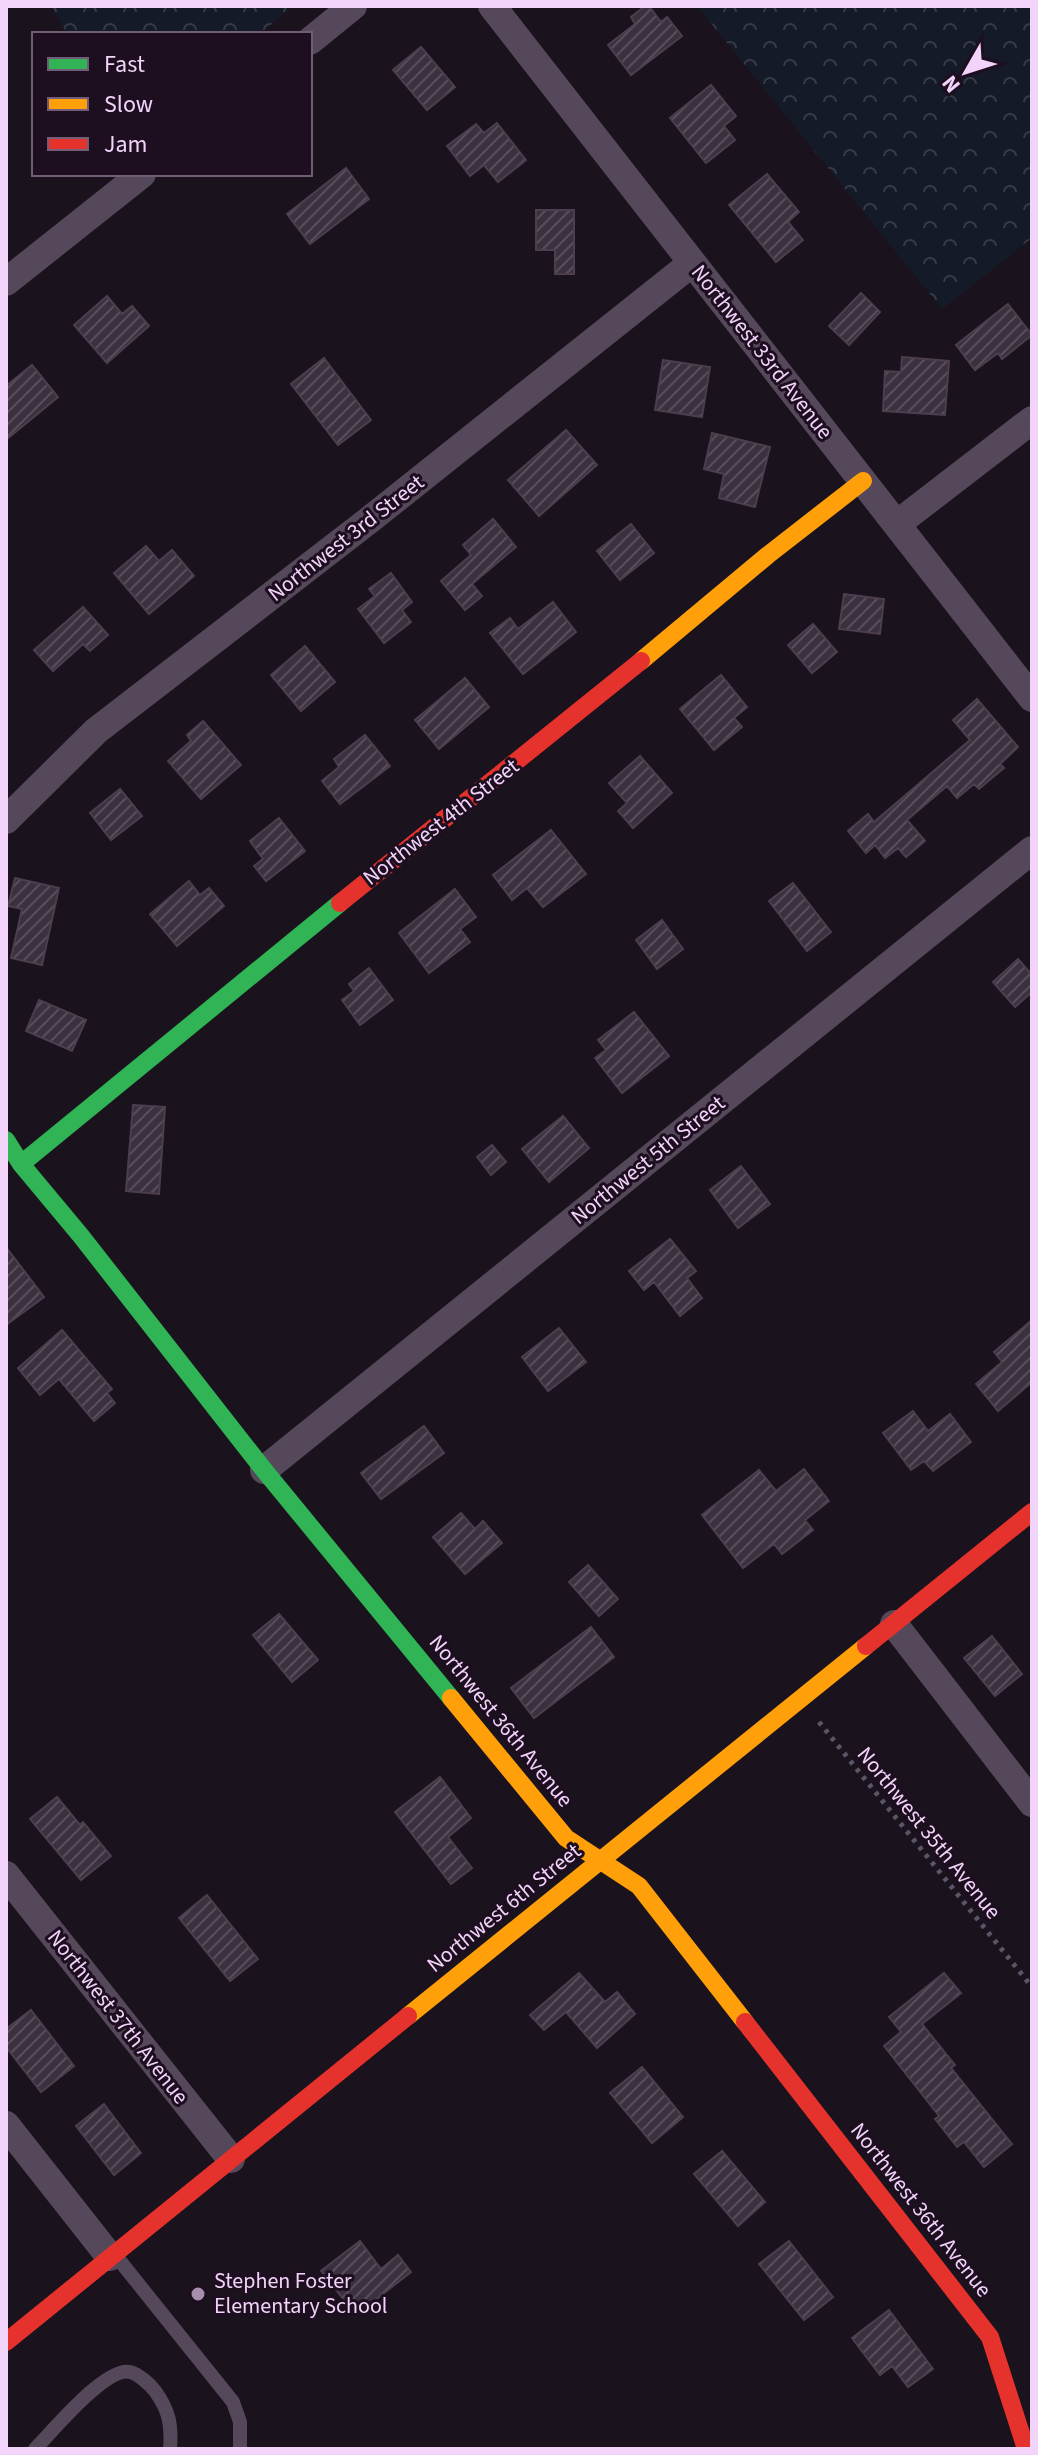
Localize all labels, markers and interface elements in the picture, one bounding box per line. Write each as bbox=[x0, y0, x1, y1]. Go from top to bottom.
legend bbox=[32, 32, 312, 176]
north arrow bbox=[926, 32, 1006, 112]
text: Fast bbox=[104, 47, 145, 82]
text: N bbox=[934, 68, 968, 100]
text: Slow bbox=[104, 87, 153, 122]
text: Jam bbox=[104, 127, 148, 162]
street label: Northwest 33rd Avenue bbox=[683, 258, 841, 446]
street label: Northwest 3rd Street bbox=[261, 466, 431, 609]
street label: Northwest 4th Street bbox=[356, 750, 526, 893]
street label: Northwest 5th Street bbox=[564, 1087, 732, 1232]
street label: Northwest 36th Avenue bbox=[421, 1628, 581, 1814]
street label: Northwest 35th Avenue bbox=[849, 1740, 1009, 1926]
street label: Northwest 6th Street bbox=[420, 1835, 588, 1980]
street label: Northwest 37th Avenue bbox=[40, 1923, 197, 2111]
street label: Northwest 36th Avenue bbox=[843, 2116, 1000, 2304]
place label: Stephen Foster Elementary School bbox=[214, 2265, 387, 2322]
marker: Stephen Foster Elementary School bbox=[189, 2285, 207, 2303]

